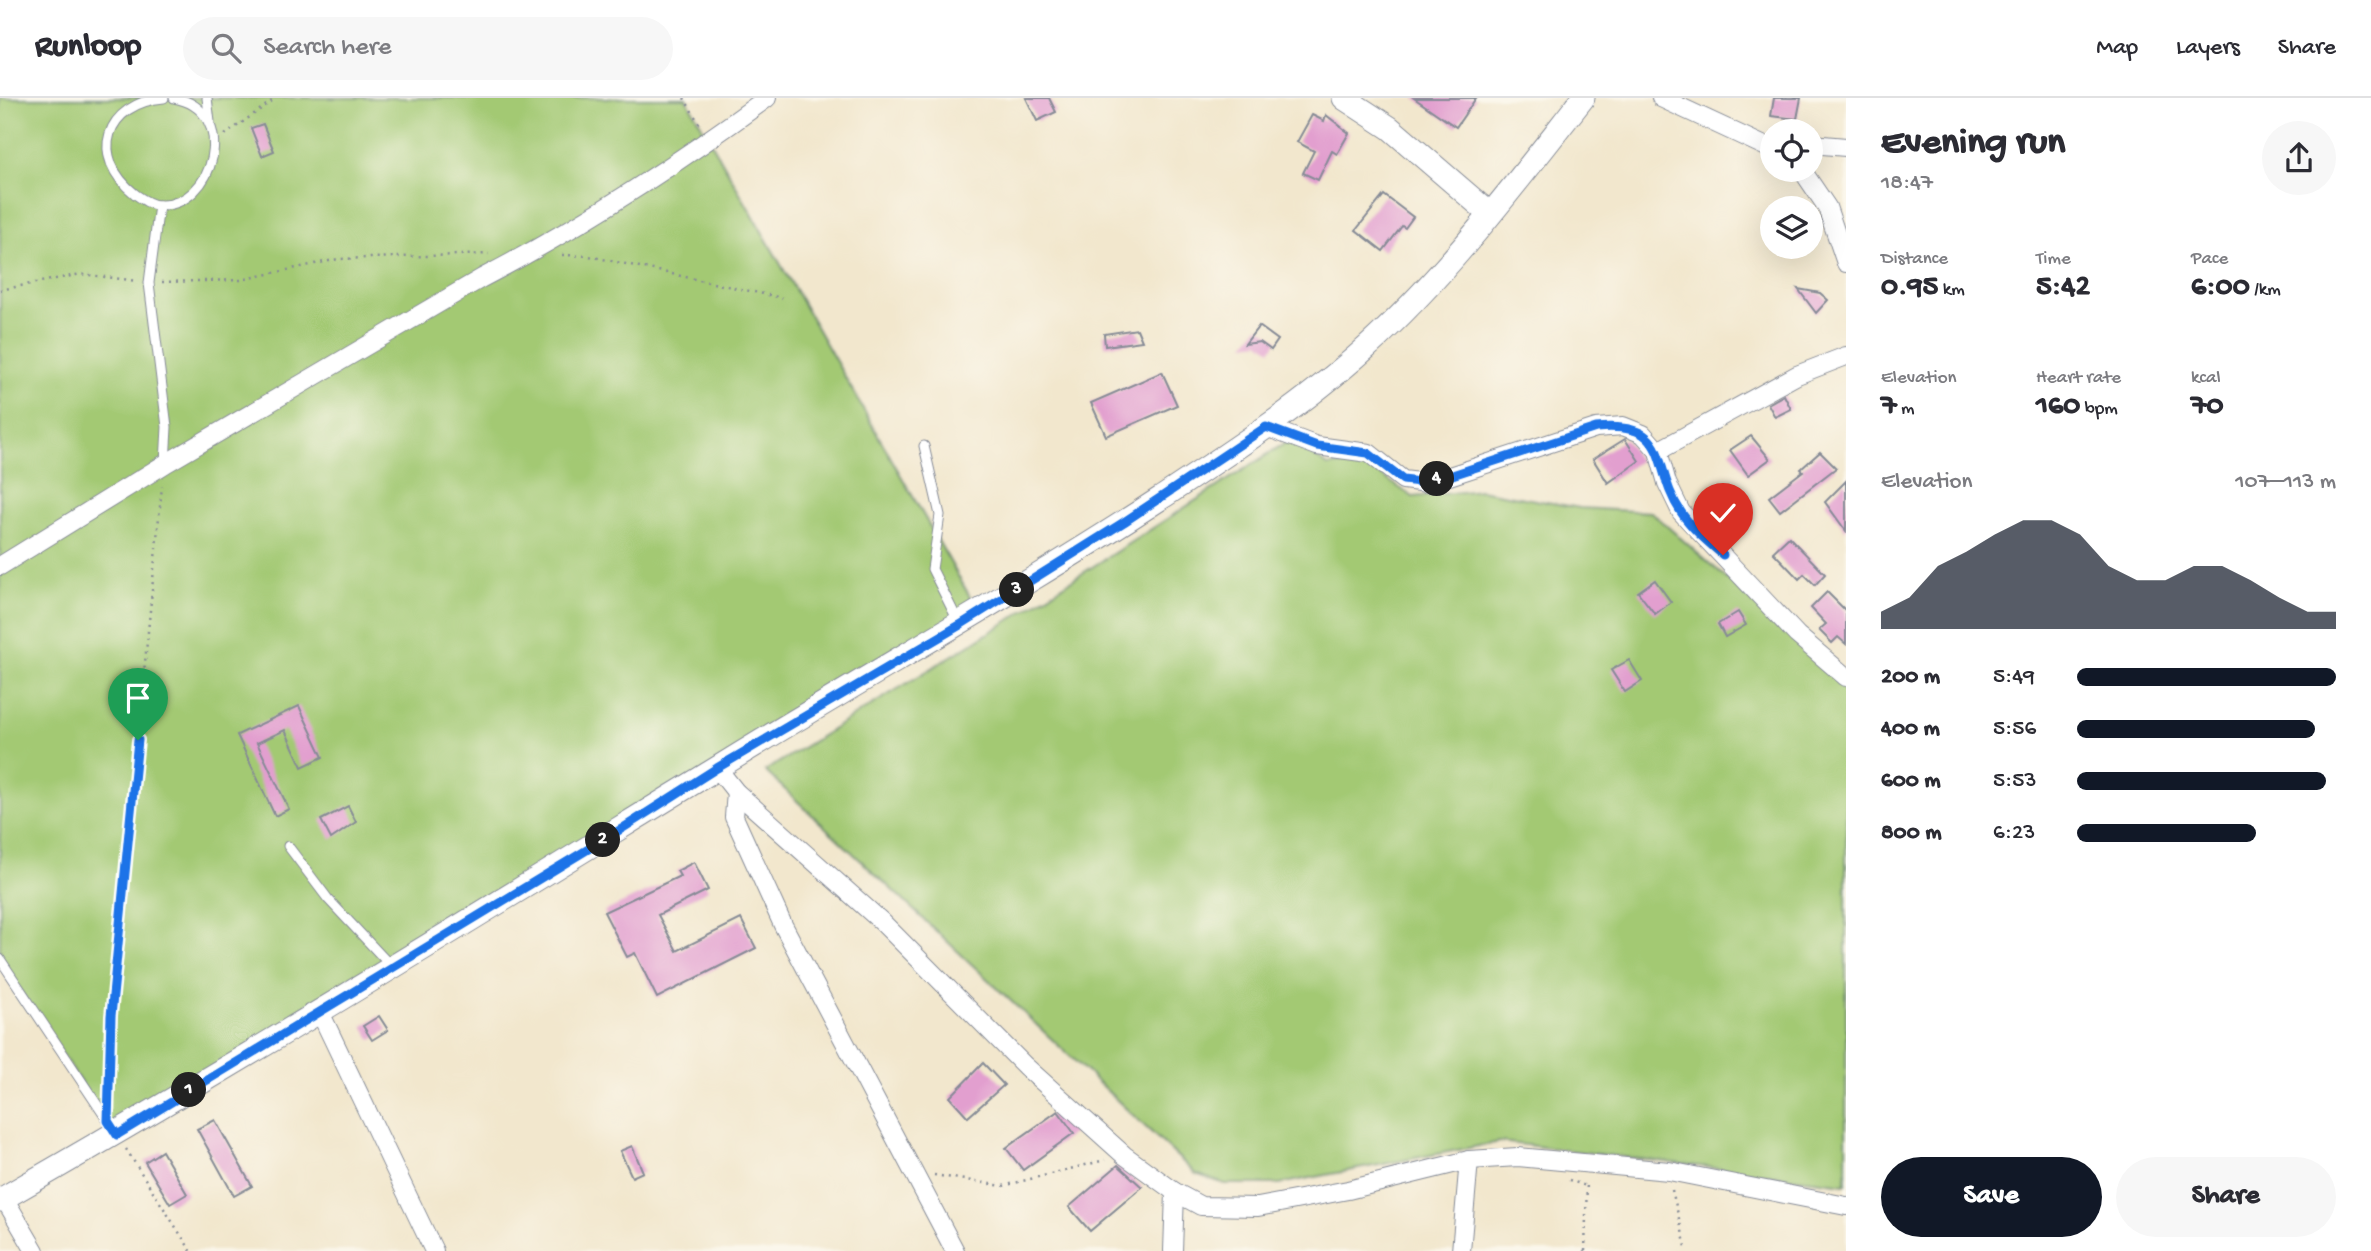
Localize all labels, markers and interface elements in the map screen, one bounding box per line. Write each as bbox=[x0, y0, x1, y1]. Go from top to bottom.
search box bbox=[183, 17, 673, 80]
text: Runloop bbox=[35, 29, 141, 67]
icon: search bbox=[207, 29, 245, 67]
text: Search here bbox=[263, 33, 391, 64]
text: Map bbox=[2096, 34, 2138, 63]
text: Layers bbox=[2176, 34, 2240, 63]
text: Share bbox=[2278, 34, 2336, 63]
map controls bbox=[1760, 119, 1823, 259]
button: locate bbox=[1760, 119, 1823, 182]
button: share bbox=[2262, 121, 2336, 195]
text: Evening run bbox=[1881, 122, 2065, 166]
text: 18:47 bbox=[1881, 170, 1933, 197]
button: layers bbox=[1760, 196, 1823, 259]
text: Distance bbox=[1881, 248, 1948, 271]
text: Time bbox=[2036, 248, 2071, 271]
text: Pace bbox=[2191, 248, 2228, 271]
text: 0.95 bbox=[1881, 271, 1938, 306]
text: 5:42 bbox=[2036, 271, 2090, 306]
text: 6:00 bbox=[2191, 271, 2250, 306]
text: km bbox=[1938, 279, 1965, 302]
text: /km bbox=[2250, 279, 2281, 302]
text: Elevation bbox=[1881, 367, 1957, 390]
text: Heart rate bbox=[2036, 367, 2121, 390]
text: kcal bbox=[2191, 367, 2221, 390]
text: 7 bbox=[1881, 390, 1897, 425]
text: 160 bbox=[2036, 390, 2080, 425]
text: 70 bbox=[2191, 390, 2224, 425]
text: m bbox=[1897, 398, 1915, 421]
text: bpm bbox=[2080, 398, 2118, 421]
pin: 4 bbox=[1420, 462, 1454, 496]
text: 4 bbox=[1432, 467, 1441, 490]
text: Elevation bbox=[1881, 469, 1972, 496]
text: 107–113 m bbox=[2235, 469, 2336, 496]
pin bbox=[1693, 483, 1753, 555]
icon: check bbox=[1704, 494, 1742, 532]
pin: 3 bbox=[1000, 573, 1034, 608]
text: 3 bbox=[1012, 578, 1021, 601]
text: 200 m bbox=[1881, 664, 1940, 691]
text: 5:49 bbox=[1993, 664, 2035, 691]
pin bbox=[108, 668, 168, 740]
icon: arrive bbox=[119, 679, 157, 717]
text: 400 m bbox=[1881, 716, 1940, 743]
text: 5:56 bbox=[1993, 716, 2036, 743]
text: 600 m bbox=[1881, 768, 1941, 795]
text: 5:53 bbox=[1993, 768, 2036, 795]
text: 800 m bbox=[1881, 820, 1942, 847]
text: 6:23 bbox=[1993, 820, 2035, 847]
pin: 2 bbox=[586, 822, 620, 858]
text: 2 bbox=[598, 828, 607, 851]
pin: 1 bbox=[172, 1072, 206, 1108]
text: 1 bbox=[185, 1078, 192, 1101]
button: Save bbox=[1881, 1157, 2102, 1237]
button: Share bbox=[2116, 1157, 2336, 1237]

